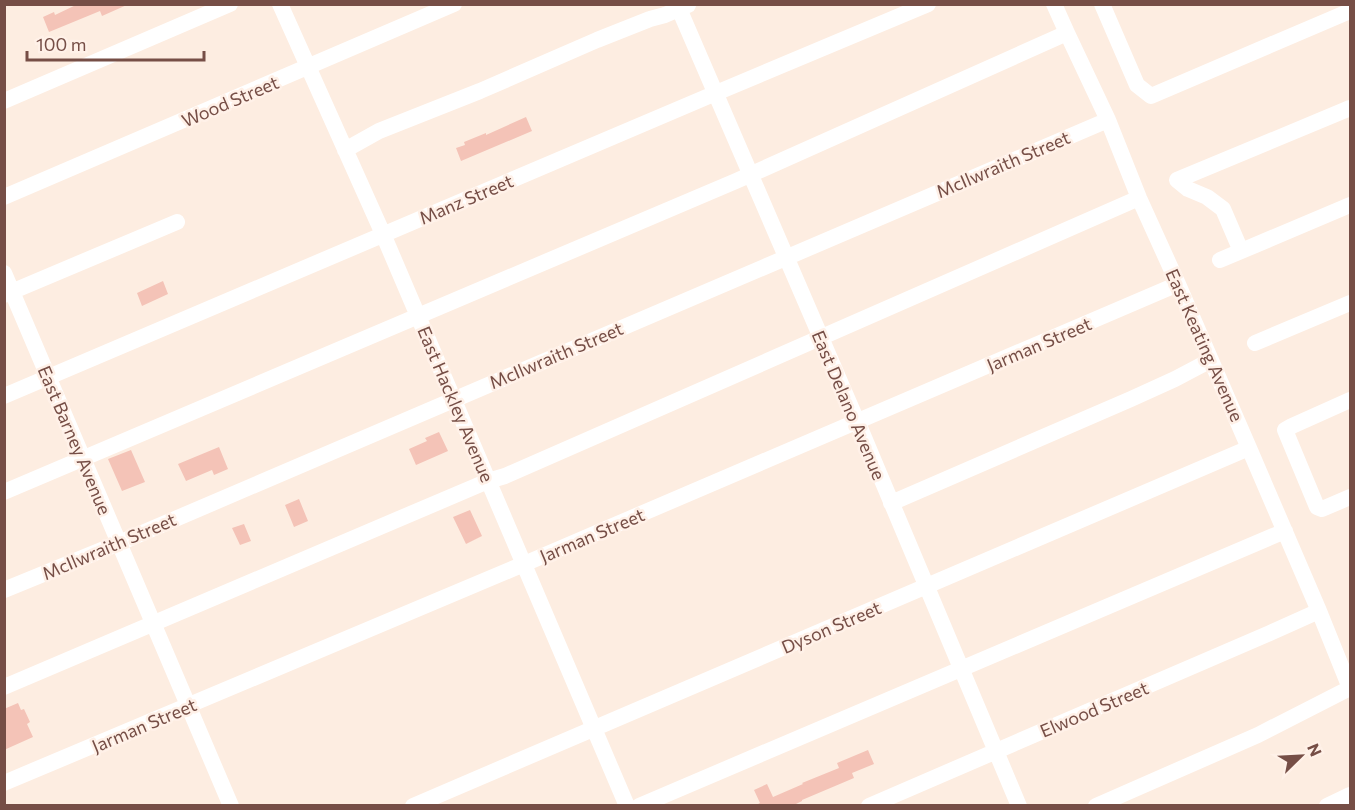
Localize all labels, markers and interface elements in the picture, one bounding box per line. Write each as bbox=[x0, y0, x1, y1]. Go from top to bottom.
scale bar bbox=[27, 24, 204, 62]
text: 100 m bbox=[36, 33, 86, 55]
street label: Wood Street bbox=[178, 71, 282, 131]
street label: McIlwraith Street bbox=[933, 126, 1073, 202]
street label: Manz Street bbox=[416, 169, 516, 229]
street label: East Keating Avenue bbox=[1161, 265, 1249, 425]
street label: Jarman Street bbox=[983, 312, 1095, 376]
street label: McIlwraith Street bbox=[486, 317, 626, 393]
street label: East Hackley Avenue bbox=[413, 323, 499, 485]
street label: East Delano Avenue bbox=[808, 327, 890, 483]
street label: East Barney Avenue bbox=[34, 362, 116, 518]
street label: Jarman Street bbox=[536, 503, 648, 567]
street label: McIlwraith Street bbox=[39, 508, 179, 584]
street label: Dyson Street bbox=[778, 596, 884, 658]
street label: Elwood Street bbox=[1037, 676, 1151, 742]
street label: Jarman Street bbox=[88, 693, 200, 757]
north arrow bbox=[1271, 726, 1331, 786]
text: N bbox=[1304, 740, 1326, 759]

